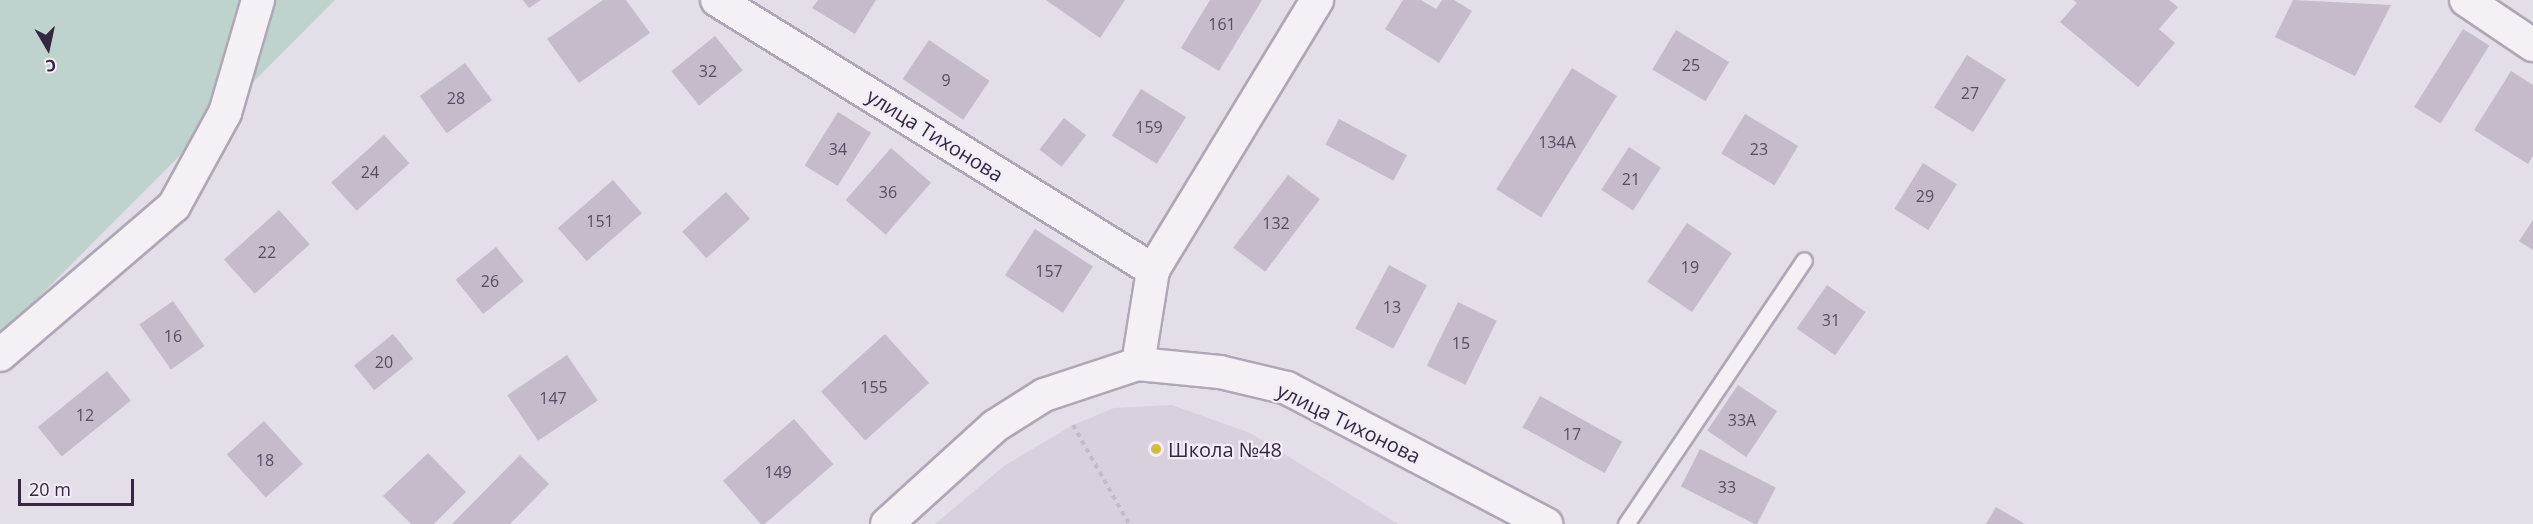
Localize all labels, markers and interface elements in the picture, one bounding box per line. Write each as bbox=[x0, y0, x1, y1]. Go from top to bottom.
house number: 161 bbox=[1208, 14, 1236, 34]
north arrow bbox=[18, 18, 78, 78]
text: С bbox=[44, 54, 58, 77]
house number: 25 bbox=[1682, 55, 1700, 75]
house number: 32 bbox=[699, 61, 717, 81]
house number: 9 bbox=[941, 70, 951, 90]
street label: улица Тихонова bbox=[862, 83, 1008, 187]
house number: 27 bbox=[1961, 83, 1979, 103]
house number: 28 bbox=[447, 88, 465, 108]
house number: 159 bbox=[1135, 117, 1163, 137]
house number: 134А bbox=[1538, 132, 1576, 152]
house number: 34 bbox=[829, 139, 847, 159]
house number: 23 bbox=[1750, 139, 1768, 159]
house number: 24 bbox=[361, 162, 379, 182]
house number: 21 bbox=[1622, 169, 1640, 189]
house number: 36 bbox=[879, 182, 897, 202]
house number: 29 bbox=[1916, 186, 1934, 206]
house number: 151 bbox=[586, 211, 614, 231]
house number: 132 bbox=[1262, 213, 1290, 233]
house number: 22 bbox=[258, 242, 276, 262]
house number: 19 bbox=[1681, 257, 1699, 277]
house number: 157 bbox=[1035, 261, 1063, 281]
house number: 26 bbox=[481, 271, 499, 291]
house number: 13 bbox=[1383, 297, 1401, 317]
house number: 31 bbox=[1822, 310, 1840, 330]
house number: 16 bbox=[164, 326, 182, 346]
house number: 15 bbox=[1452, 333, 1470, 353]
house number: 20 bbox=[375, 352, 393, 372]
house number: 155 bbox=[860, 377, 888, 397]
street label: улица Тихонова bbox=[1273, 378, 1425, 468]
house number: 147 bbox=[539, 388, 567, 408]
house number: 12 bbox=[76, 405, 94, 425]
house number: 33А bbox=[1728, 410, 1756, 430]
house number: 17 bbox=[1563, 424, 1581, 444]
place label: Школа №48 bbox=[1168, 437, 1282, 461]
marker: Школа №48 bbox=[1149, 442, 1163, 456]
house number: 18 bbox=[256, 450, 274, 470]
house number: 149 bbox=[764, 462, 792, 482]
scale bar bbox=[21, 467, 136, 505]
text: 20 m bbox=[29, 477, 71, 501]
house number: 33 bbox=[1718, 477, 1736, 497]

